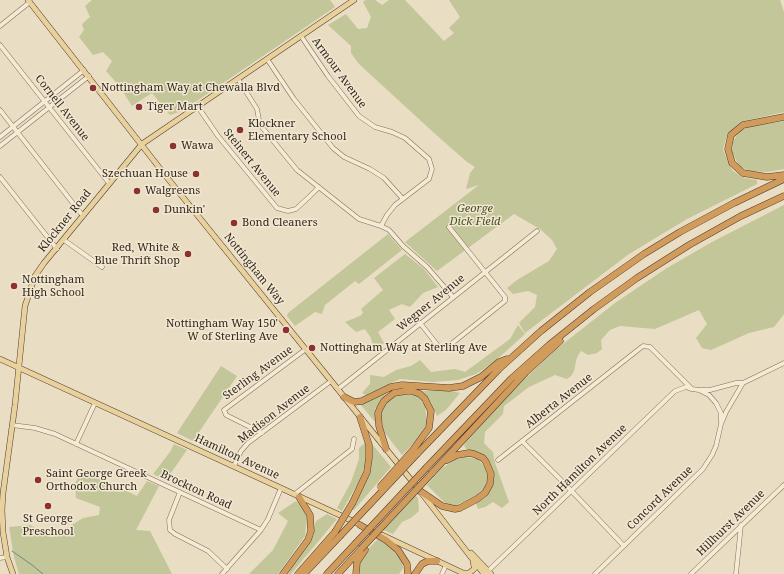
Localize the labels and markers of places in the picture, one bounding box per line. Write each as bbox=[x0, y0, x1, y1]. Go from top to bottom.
place label: Nottingham Way at Chewalla Blvd bbox=[101, 81, 280, 95]
marker: Nottingham Way at Chewalla Blvd bbox=[88, 83, 98, 93]
place label: Tiger Mart bbox=[147, 100, 203, 114]
marker: Tiger Mart bbox=[134, 102, 144, 112]
place label: Klockner Elementary School bbox=[248, 117, 346, 143]
marker: Klockner Elementary School bbox=[235, 125, 245, 135]
place label: Wawa bbox=[181, 139, 214, 153]
marker: Wawa bbox=[168, 141, 178, 151]
place label: Szechuan House bbox=[102, 167, 188, 181]
marker: Szechuan House bbox=[191, 169, 201, 179]
place label: Walgreens bbox=[145, 184, 200, 198]
marker: Walgreens bbox=[132, 186, 142, 196]
place label: Dunkin' bbox=[164, 203, 205, 217]
marker: Dunkin' bbox=[151, 205, 161, 215]
place label: Bond Cleaners bbox=[242, 216, 318, 230]
marker: Bond Cleaners bbox=[229, 218, 239, 228]
place label: Red, White & Blue Thrift Shop bbox=[94, 241, 180, 267]
marker: Red, White & Blue Thrift Shop bbox=[183, 249, 193, 259]
place label: Nottingham High School bbox=[22, 273, 85, 299]
marker: Nottingham High School bbox=[9, 281, 19, 291]
place label: Nottingham Way 150' W of Sterling Ave bbox=[166, 317, 278, 343]
marker: Nottingham Way 150' W of Sterling Ave bbox=[281, 325, 291, 335]
place label: Nottingham Way at Sterling Ave bbox=[320, 341, 487, 355]
marker: Nottingham Way at Sterling Ave bbox=[307, 343, 317, 353]
place label: Saint George Greek Orthodox Church bbox=[46, 467, 147, 493]
marker: Saint George Greek Orthodox Church bbox=[33, 475, 43, 485]
marker: St George Preschool bbox=[43, 501, 53, 511]
place label: St George Preschool bbox=[22, 512, 74, 538]

